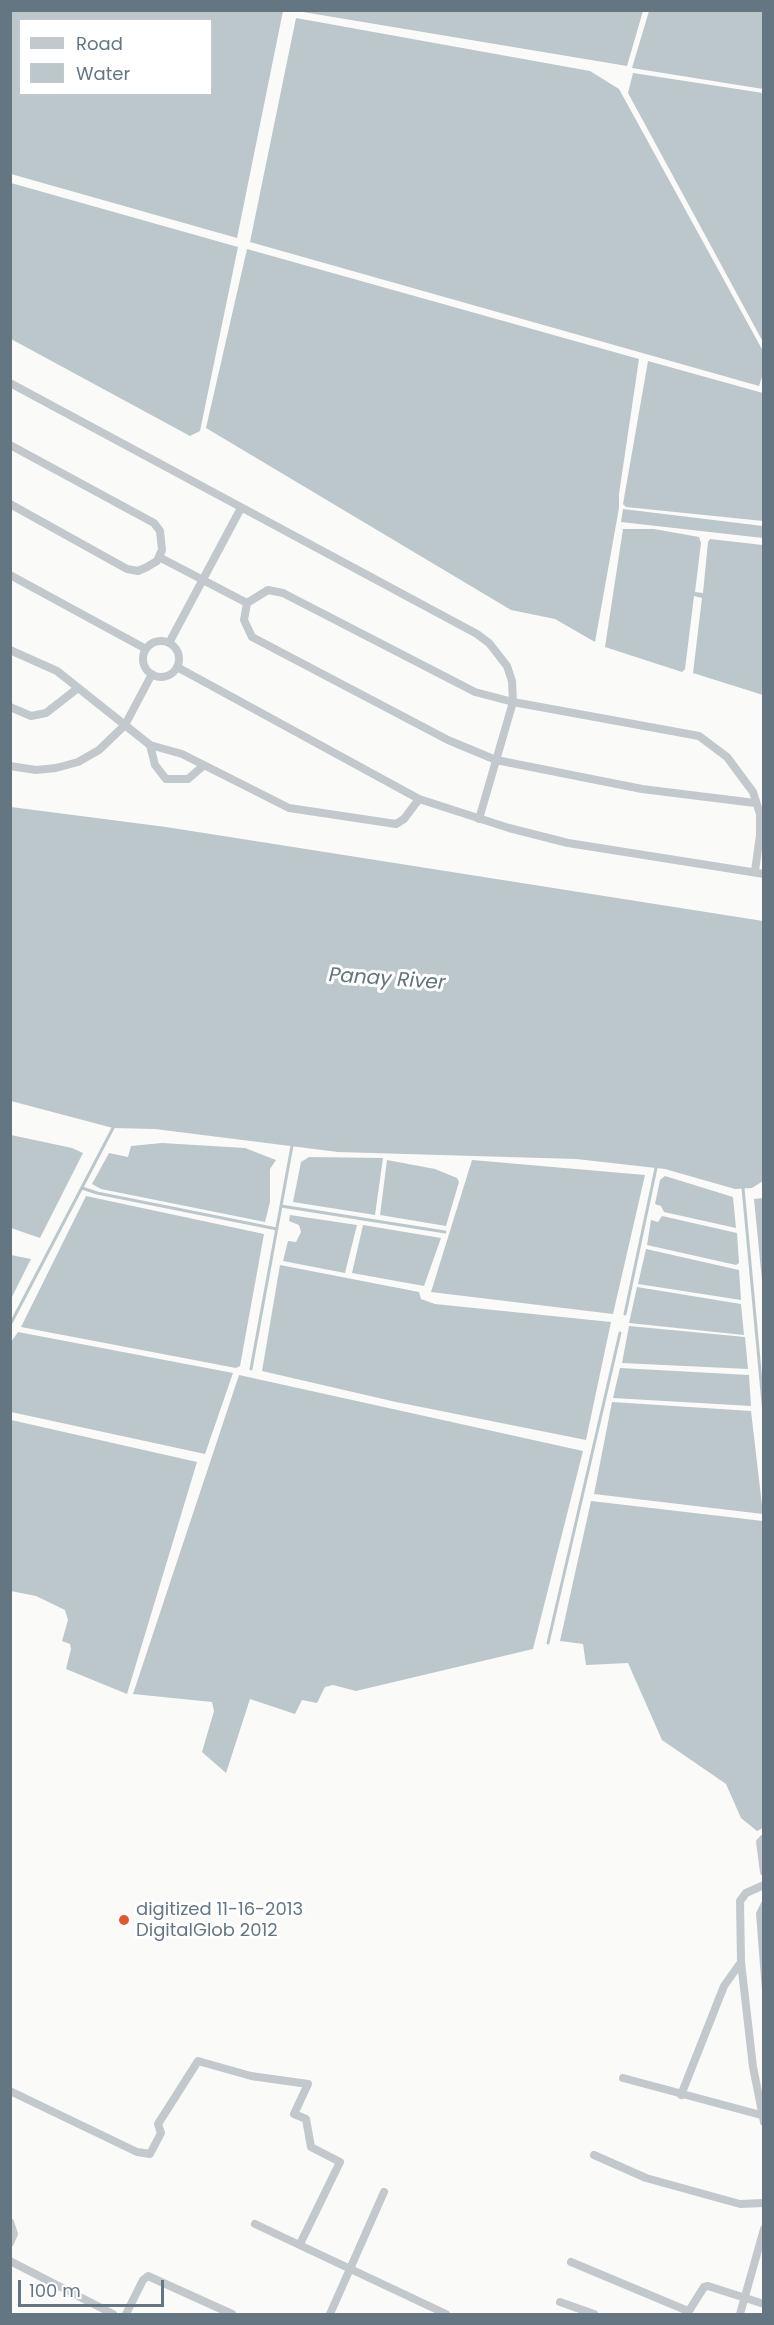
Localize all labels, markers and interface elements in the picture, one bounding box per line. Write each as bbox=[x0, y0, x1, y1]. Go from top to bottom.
legend bbox=[18, 18, 213, 96]
text: Road bbox=[76, 31, 123, 56]
text: Water bbox=[76, 61, 130, 86]
water label: Panay River bbox=[328, 964, 446, 996]
place label: digitized 11-16-2013 DigitalGlob 2012 bbox=[136, 1899, 303, 1942]
marker: digitized 11-16-2013 DigitalGlob 2012 bbox=[117, 1913, 131, 1927]
scale bar bbox=[21, 2268, 166, 2306]
text: 100 m bbox=[29, 2278, 81, 2303]

